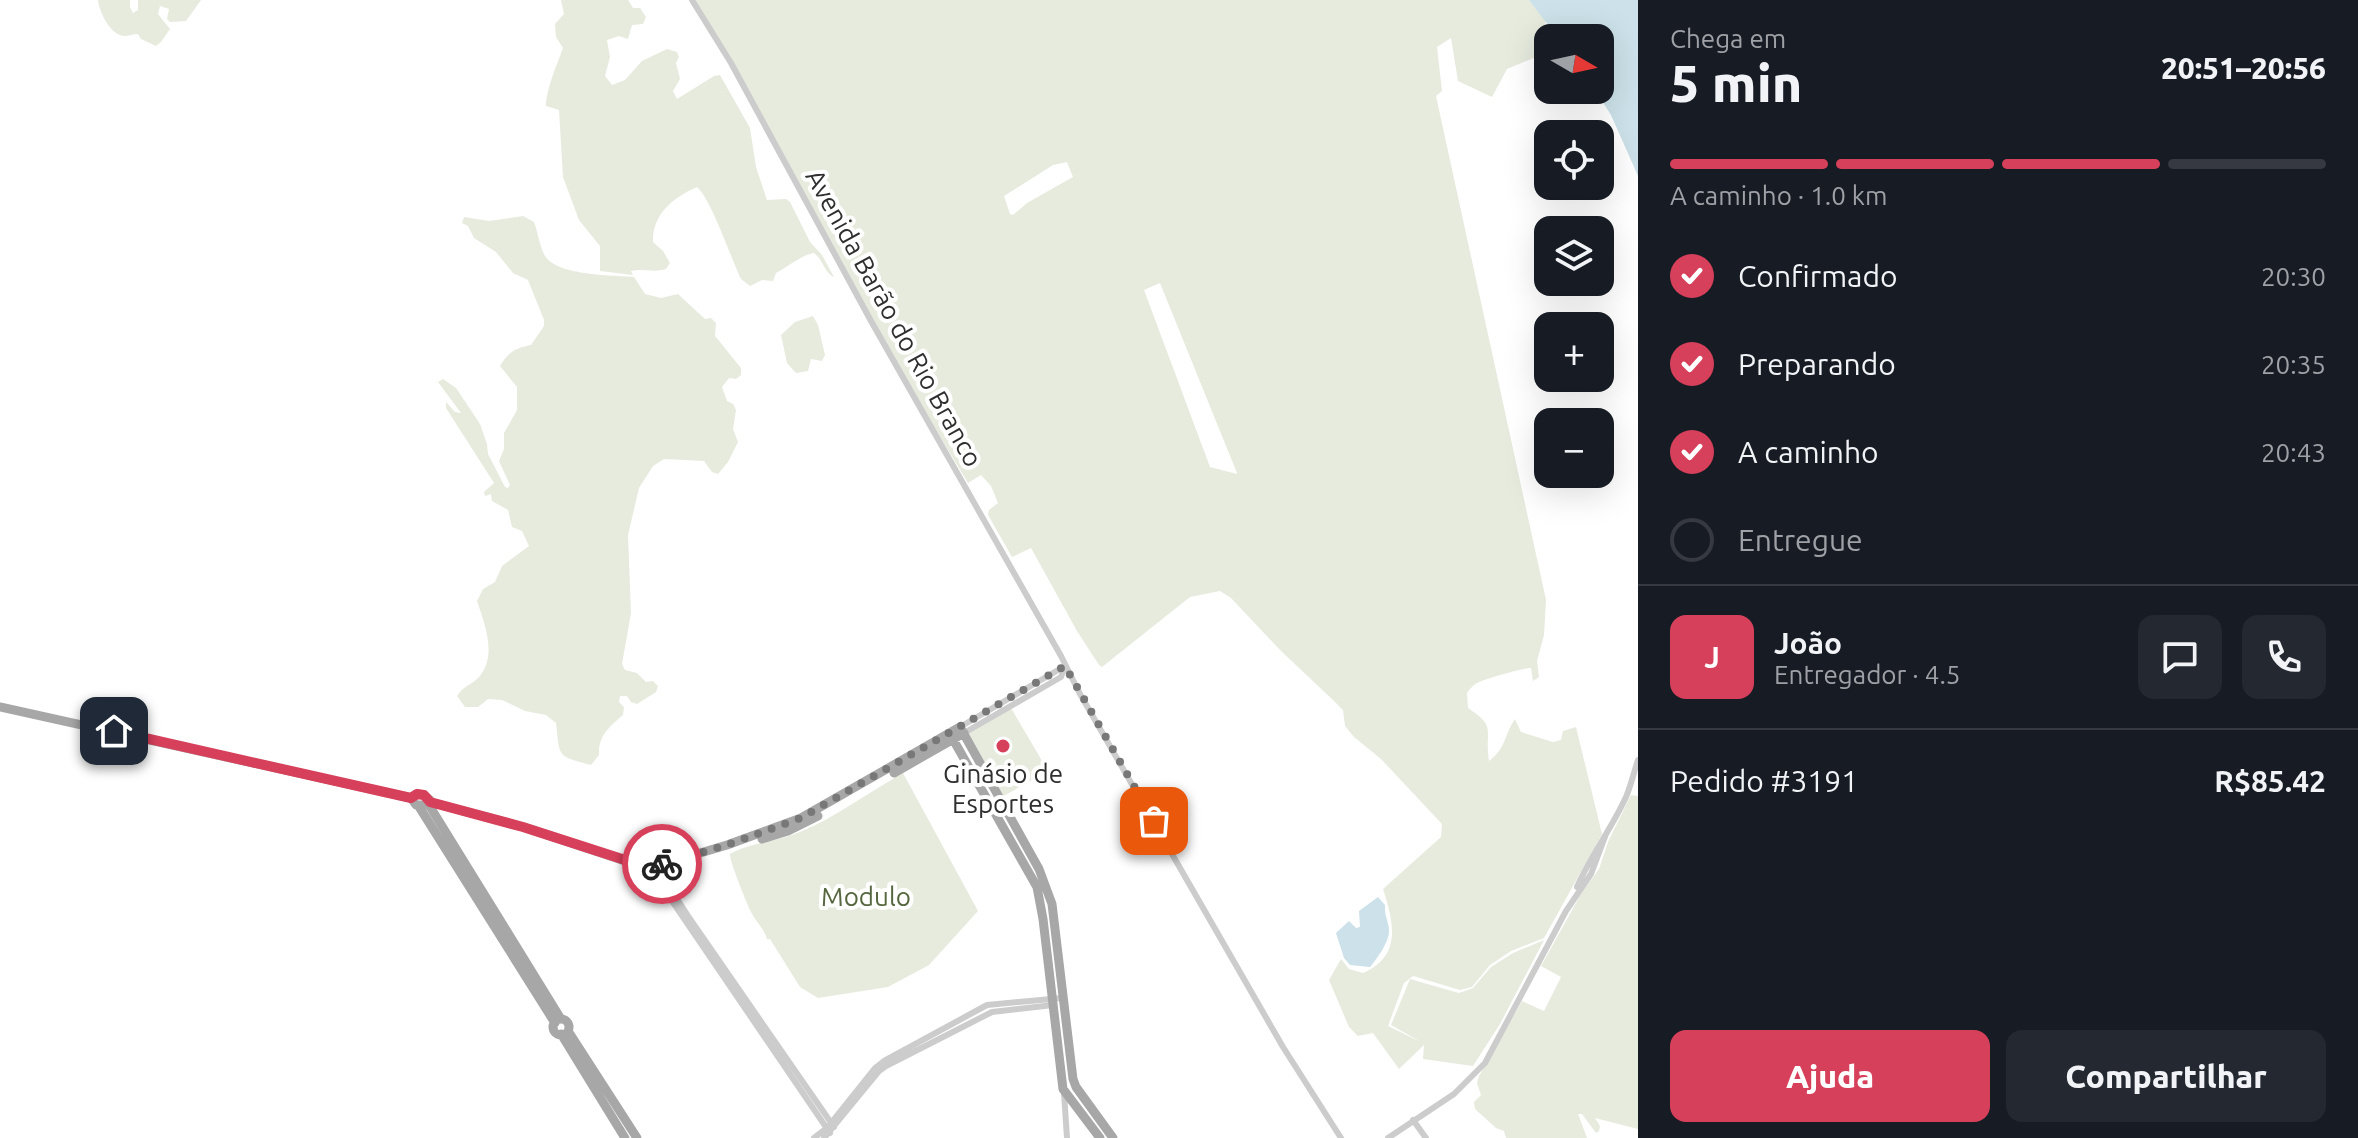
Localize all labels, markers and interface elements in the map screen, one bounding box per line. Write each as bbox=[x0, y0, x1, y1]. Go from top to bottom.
north arrow bbox=[1534, 24, 1614, 104]
map controls bbox=[1534, 24, 1614, 488]
text: Chega em bbox=[1670, 24, 1786, 53]
text: 20:51–20:56 bbox=[2161, 51, 2326, 85]
text: 5 min bbox=[1670, 54, 1802, 112]
button: locate bbox=[1534, 120, 1614, 200]
street label: Avenida Barão do Rio Branco bbox=[800, 164, 988, 471]
text: A caminho · 1.0 km bbox=[1670, 181, 1887, 210]
button: layers bbox=[1534, 216, 1614, 296]
icon: check bbox=[1670, 254, 1714, 298]
text: Confirmado bbox=[1738, 259, 1898, 293]
text: 20:30 bbox=[2261, 262, 2326, 291]
button: + bbox=[1534, 312, 1614, 392]
icon: check bbox=[1670, 342, 1714, 386]
text: Preparando bbox=[1738, 347, 1896, 381]
text: 20:35 bbox=[2261, 350, 2326, 379]
button: − bbox=[1534, 408, 1614, 488]
icon: check bbox=[1670, 430, 1714, 474]
text: A caminho bbox=[1738, 435, 1879, 469]
text: 20:43 bbox=[2261, 438, 2326, 467]
text: Entregue bbox=[1738, 523, 1863, 557]
button: chat bbox=[2138, 615, 2222, 699]
button: phone bbox=[2242, 615, 2326, 699]
text: João bbox=[1774, 626, 1842, 660]
text: J bbox=[1704, 640, 1720, 674]
text: Entregador · 4.5 bbox=[1774, 660, 1960, 689]
pin bbox=[80, 697, 148, 765]
icon: home bbox=[92, 709, 136, 753]
marker: Ginásio de Esportes bbox=[994, 737, 1012, 755]
place label: Ginásio de Esportes bbox=[943, 759, 1063, 818]
text: Pedido #3191 bbox=[1670, 764, 1858, 798]
text: R$85.42 bbox=[2214, 764, 2326, 798]
pin bbox=[1120, 787, 1188, 855]
icon: bag bbox=[1132, 799, 1176, 843]
courier bbox=[622, 824, 702, 904]
icon: bike bbox=[640, 842, 684, 886]
park label: Modulo bbox=[821, 882, 911, 911]
button: Ajuda bbox=[1670, 1030, 1990, 1122]
button: Compartilhar bbox=[2006, 1030, 2326, 1122]

